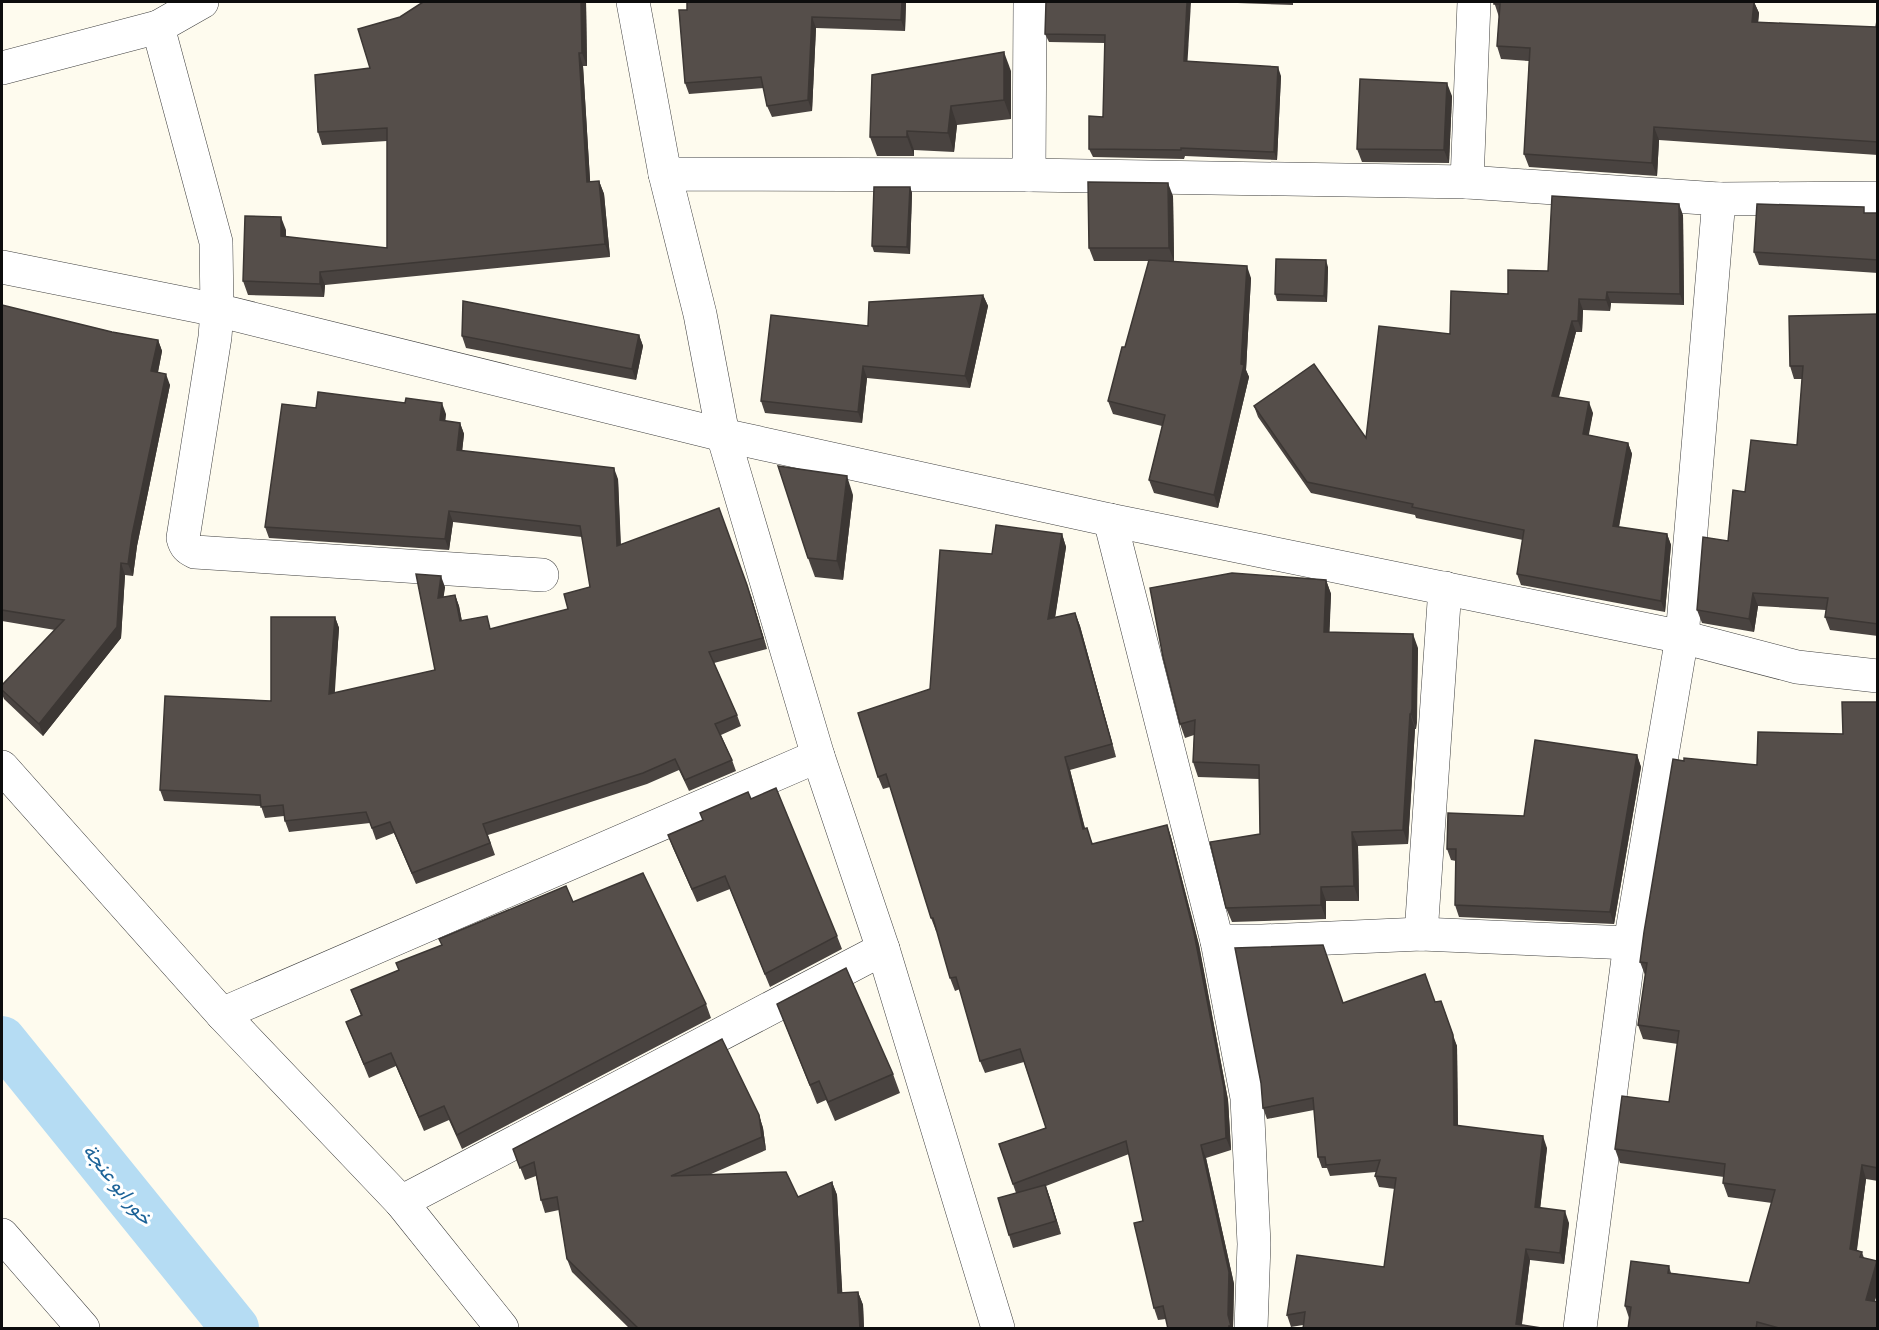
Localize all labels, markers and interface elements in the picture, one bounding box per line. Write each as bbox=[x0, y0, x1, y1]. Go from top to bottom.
water label: خور ابو عنجة bbox=[77, 1139, 158, 1231]

